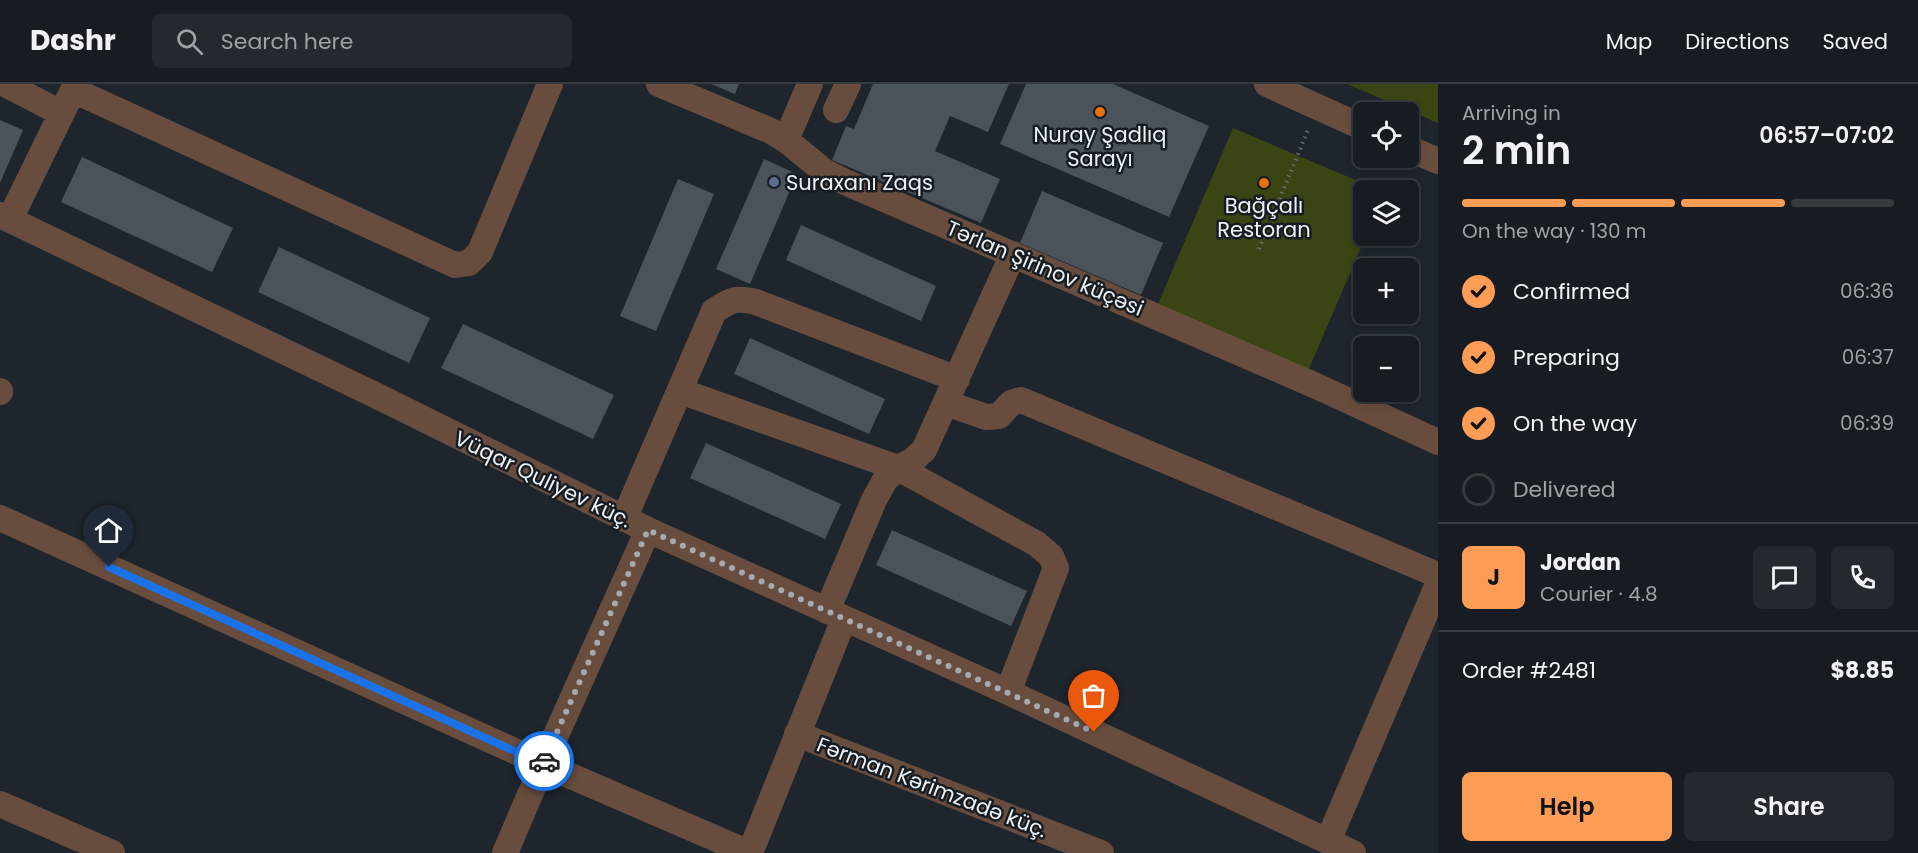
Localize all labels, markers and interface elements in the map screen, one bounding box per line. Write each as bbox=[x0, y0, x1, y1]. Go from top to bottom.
search box bbox=[152, 14, 572, 68]
text: Dashr bbox=[30, 21, 116, 60]
icon: search bbox=[173, 25, 206, 58]
text: Search here bbox=[221, 26, 353, 57]
text: Map bbox=[1606, 27, 1652, 56]
text: Directions bbox=[1685, 27, 1789, 56]
text: Saved bbox=[1822, 27, 1888, 56]
text: Arriving in bbox=[1462, 99, 1561, 127]
map controls bbox=[1353, 102, 1419, 402]
button: locate bbox=[1353, 102, 1419, 168]
marker: Nuray Şadlıq Sarayı bbox=[1093, 105, 1107, 119]
place label: Nuray Şadlıq Sarayı bbox=[1034, 120, 1166, 173]
text: 06:57–07:02 bbox=[1759, 120, 1894, 151]
text: 2 min bbox=[1462, 123, 1571, 178]
place label: Suraxanı Zaqs bbox=[786, 168, 933, 197]
marker: Suraxanı Zaqs bbox=[767, 175, 781, 189]
marker: Bağçalı Restoran bbox=[1257, 176, 1271, 190]
button: layers bbox=[1353, 180, 1419, 246]
place label: Bağçalı Restoran bbox=[1217, 191, 1311, 244]
street label: Tərlan Şirinov küçəsi bbox=[942, 213, 1148, 323]
text: On the way · 130 m bbox=[1462, 217, 1646, 245]
button: + bbox=[1353, 258, 1419, 324]
icon: check bbox=[1462, 275, 1495, 308]
text: Confirmed bbox=[1513, 276, 1630, 307]
text: 06:36 bbox=[1840, 277, 1894, 305]
button: − bbox=[1353, 336, 1419, 402]
icon: check bbox=[1462, 341, 1495, 374]
text: Preparing bbox=[1513, 342, 1620, 373]
text: 06:37 bbox=[1842, 343, 1894, 371]
icon: check bbox=[1462, 407, 1495, 440]
text: On the way bbox=[1513, 408, 1637, 439]
text: 06:39 bbox=[1840, 409, 1894, 437]
street label: Vüqar Quliyev küç. bbox=[450, 424, 636, 534]
text: Delivered bbox=[1513, 474, 1616, 505]
pin bbox=[83, 505, 134, 567]
icon: home bbox=[92, 514, 125, 547]
button: chat bbox=[1753, 546, 1816, 609]
button: phone bbox=[1831, 546, 1894, 609]
text: Jordan bbox=[1540, 547, 1621, 578]
text: J bbox=[1487, 562, 1500, 593]
text: Courier · 4.8 bbox=[1540, 580, 1658, 608]
text: Order #2481 bbox=[1462, 655, 1596, 686]
text: $8.85 bbox=[1831, 655, 1894, 686]
pin bbox=[1068, 670, 1119, 732]
icon: bag bbox=[1077, 679, 1110, 712]
street label: Fərman Kərimzadə küç. bbox=[813, 730, 1051, 844]
courier bbox=[514, 731, 574, 791]
icon: car bbox=[528, 745, 561, 778]
button: Help bbox=[1462, 772, 1672, 841]
button: Share bbox=[1684, 772, 1894, 841]

